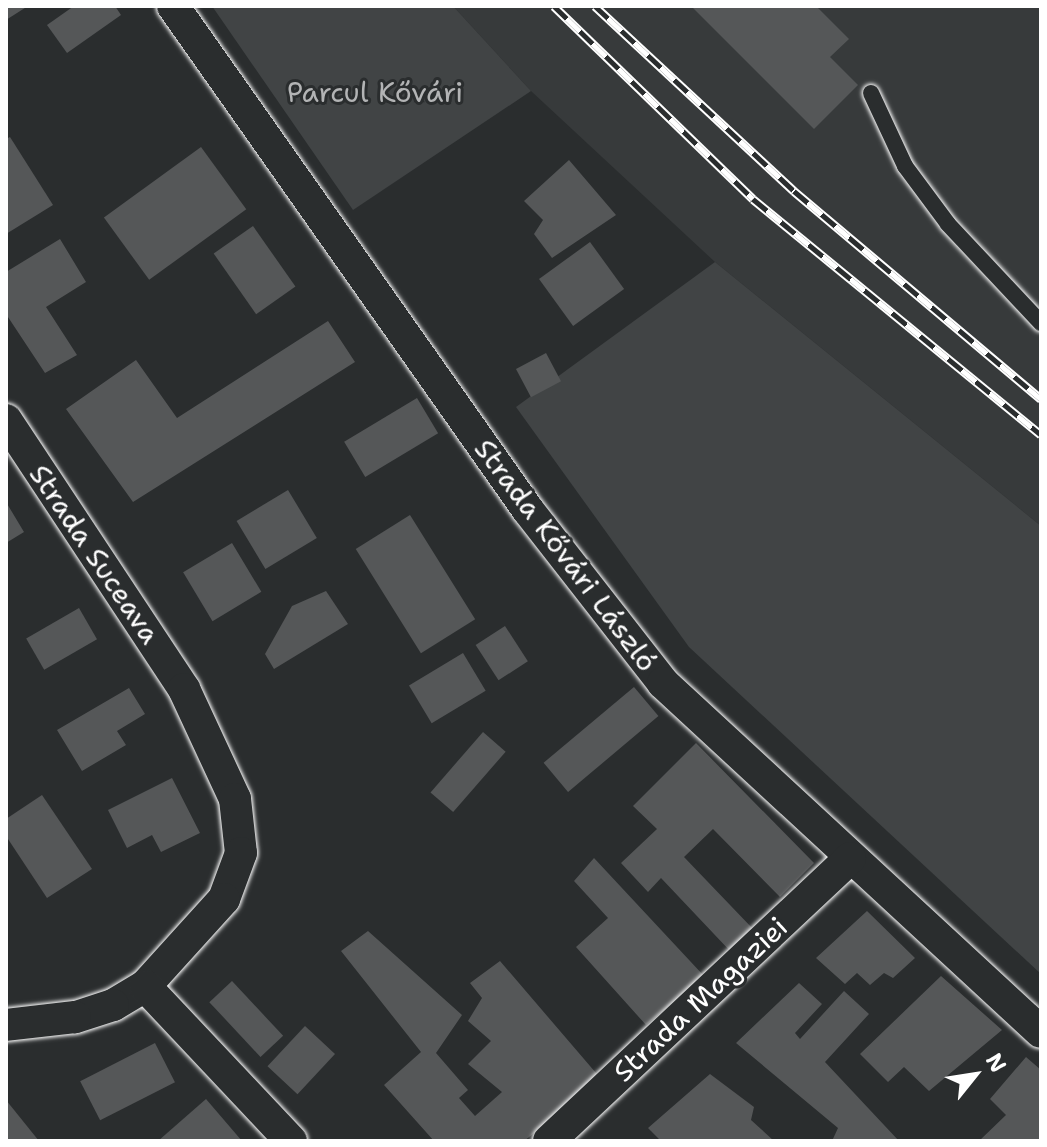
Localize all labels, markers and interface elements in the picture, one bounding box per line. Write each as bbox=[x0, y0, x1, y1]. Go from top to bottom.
park label: Parcul Kővári bbox=[287, 75, 463, 109]
street label: Strada Kővári László bbox=[468, 432, 664, 678]
street label: Strada Suceava bbox=[23, 458, 167, 650]
street label: Strada Magaziei bbox=[606, 910, 794, 1088]
north arrow bbox=[935, 1035, 1015, 1115]
text: N bbox=[979, 1048, 1013, 1078]

